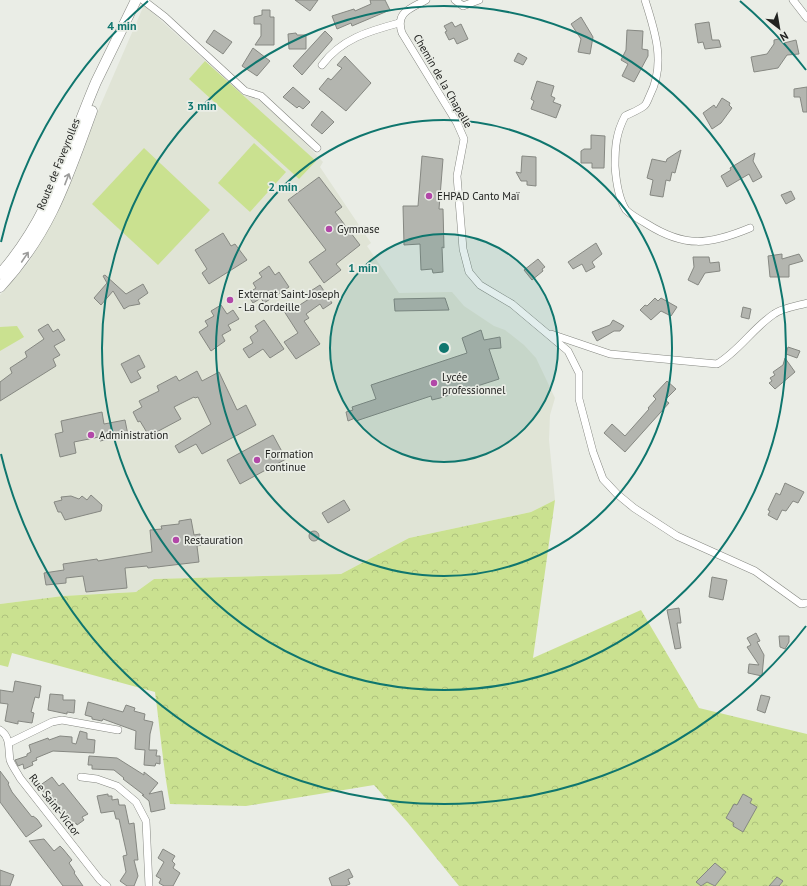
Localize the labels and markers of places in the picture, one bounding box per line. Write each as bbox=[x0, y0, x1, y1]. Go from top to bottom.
place label: EHPAD Canto Maï bbox=[437, 189, 520, 203]
marker: EHPAD Canto Maï bbox=[424, 191, 434, 201]
place label: Gymnase bbox=[337, 222, 380, 236]
marker: Gymnase bbox=[324, 224, 334, 234]
place label: Externat Saint-Joseph - La Cordeille bbox=[238, 287, 340, 314]
marker: Externat Saint-Joseph - La Cordeille bbox=[225, 295, 235, 305]
centre of rings bbox=[437, 341, 451, 355]
place label: Lycée professionnel bbox=[442, 370, 506, 397]
marker: Lycée professionnel bbox=[429, 378, 439, 388]
place label: Administration bbox=[99, 428, 168, 442]
marker: Administration bbox=[86, 430, 96, 440]
place label: Formation continue bbox=[265, 447, 313, 474]
marker: Formation continue bbox=[252, 455, 262, 465]
place label: Restauration bbox=[184, 533, 243, 547]
marker: Restauration bbox=[171, 535, 181, 545]

